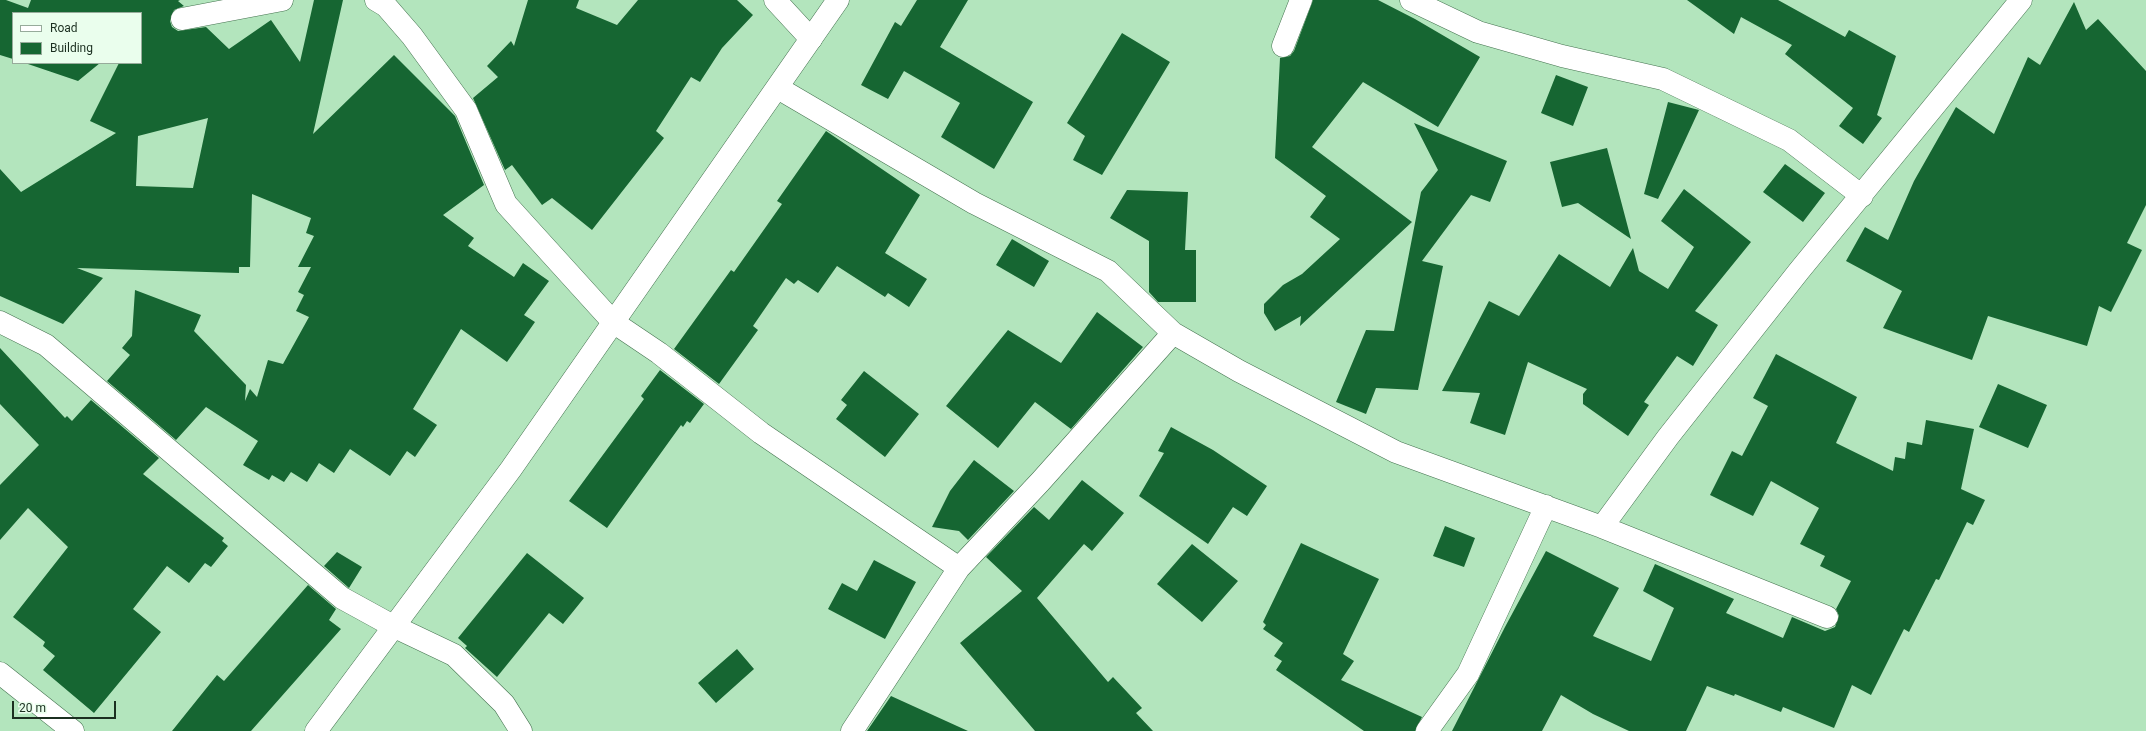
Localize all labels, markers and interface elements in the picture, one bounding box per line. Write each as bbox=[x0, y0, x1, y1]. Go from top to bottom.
legend bbox=[12, 12, 142, 64]
text: Road bbox=[50, 21, 78, 35]
text: Building bbox=[50, 41, 93, 55]
scale bar bbox=[14, 693, 118, 719]
text: 20 m bbox=[19, 701, 46, 715]

